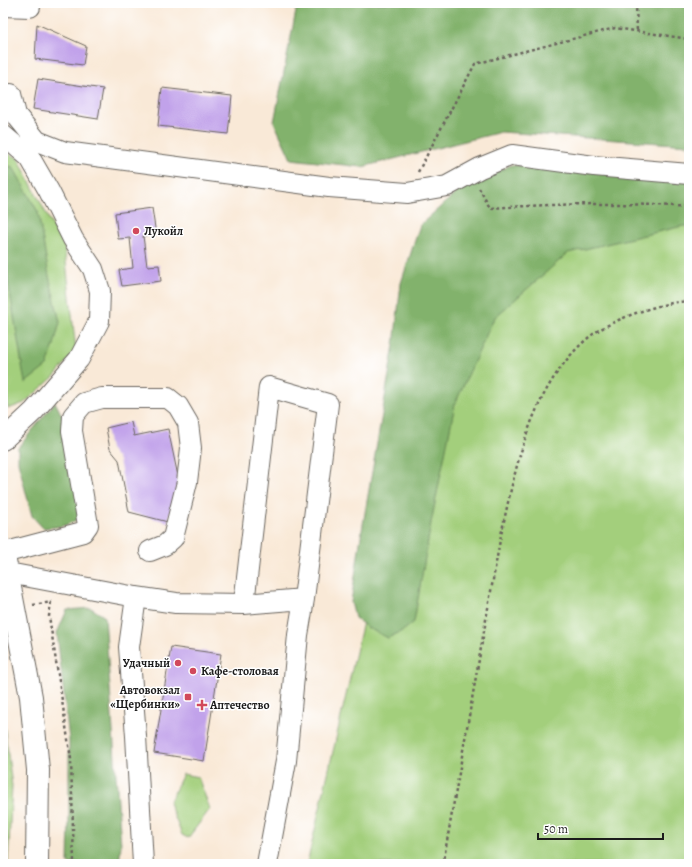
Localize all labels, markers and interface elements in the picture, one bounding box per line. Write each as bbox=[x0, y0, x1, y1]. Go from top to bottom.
place label: Лукойл bbox=[144, 223, 183, 239]
marker: Лукойл bbox=[131, 226, 141, 236]
place label: Удачный bbox=[123, 655, 170, 671]
marker: Удачный bbox=[173, 658, 183, 668]
place label: Кафе-столовая bbox=[201, 663, 279, 679]
marker: Кафе-столовая bbox=[188, 666, 198, 676]
place label: Автовокзал «Щербинки» bbox=[110, 682, 181, 712]
marker: Автовокзал «Щербинки» bbox=[183, 692, 193, 702]
place label: Аптечество bbox=[209, 697, 269, 713]
marker: Аптечество bbox=[197, 700, 207, 710]
scale bar bbox=[538, 815, 663, 841]
text: 50 m bbox=[544, 821, 568, 837]

